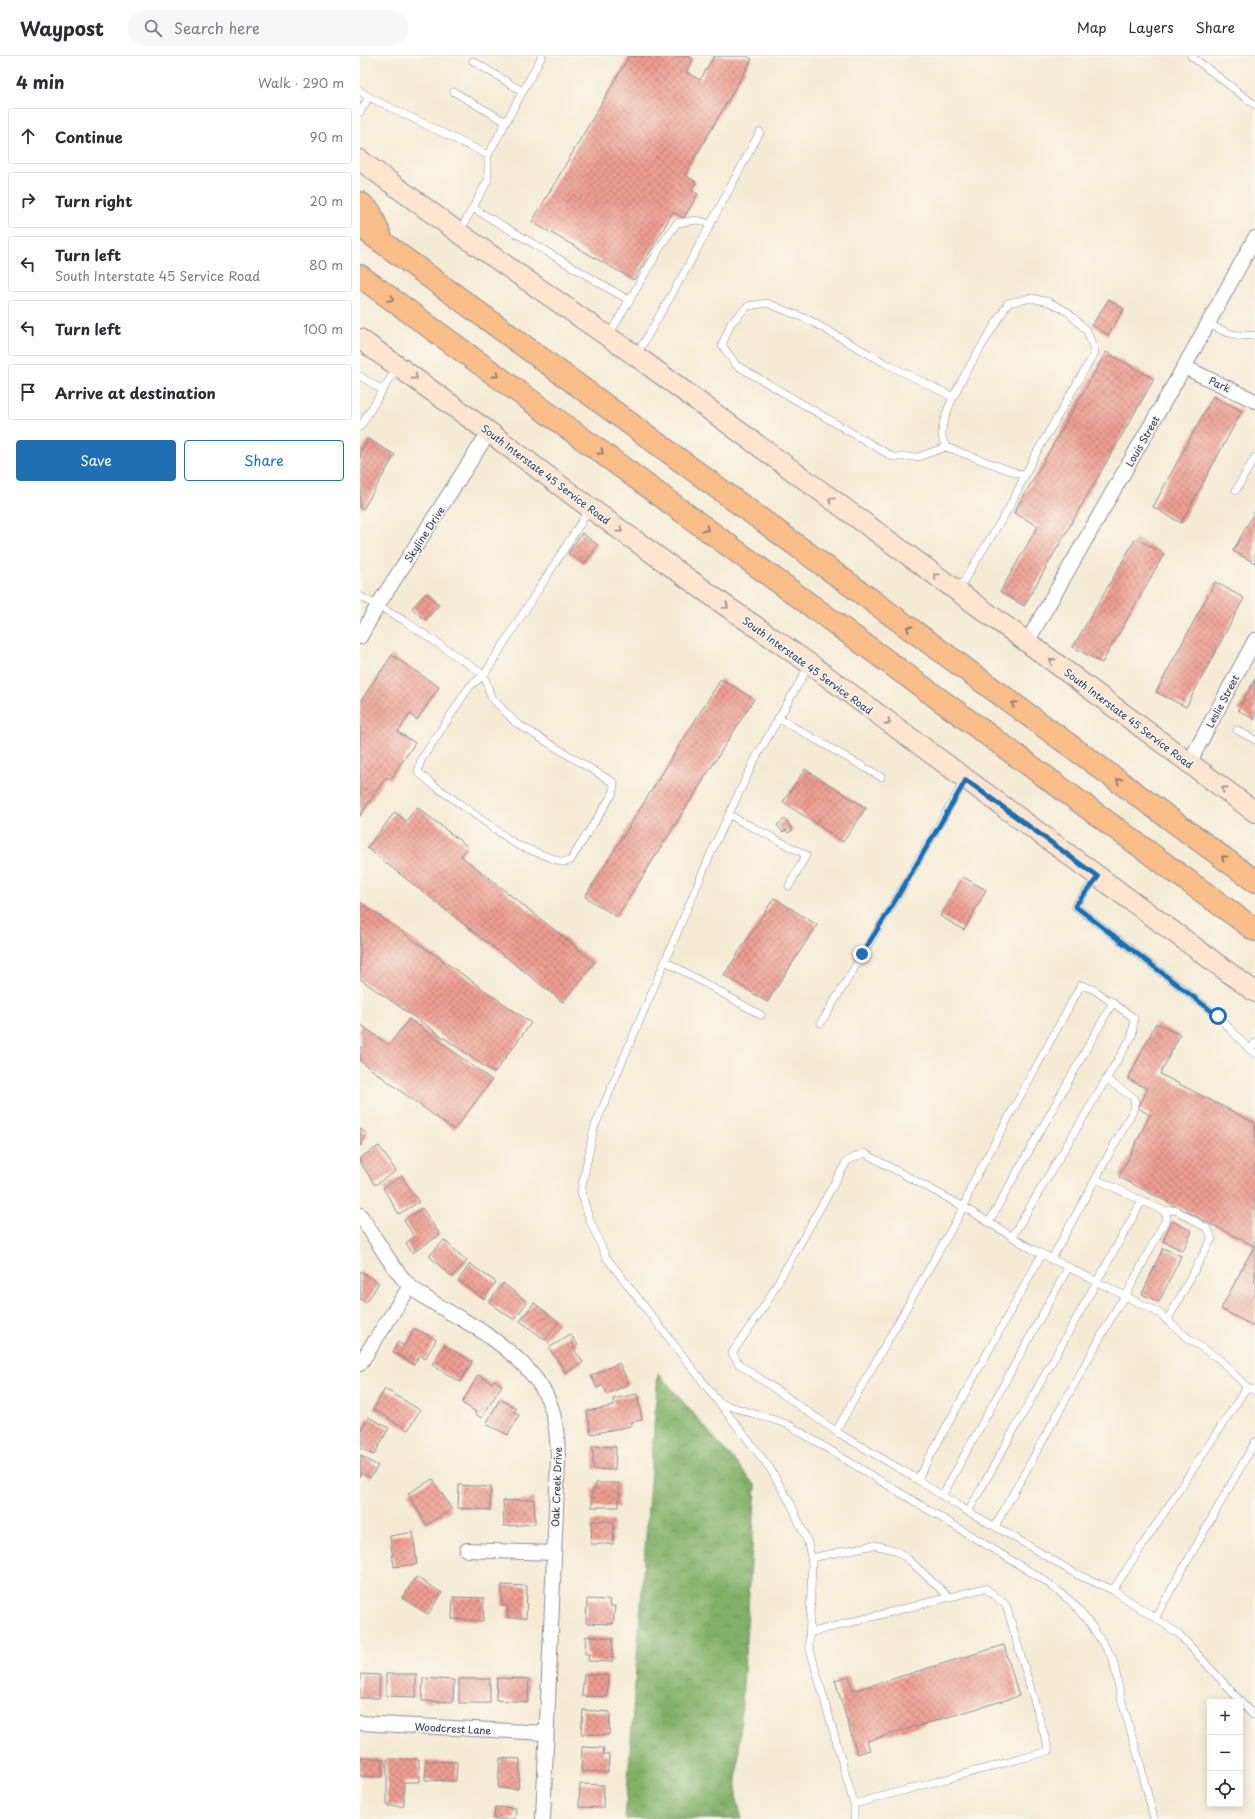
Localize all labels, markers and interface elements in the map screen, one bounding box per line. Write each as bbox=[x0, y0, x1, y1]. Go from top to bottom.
search box bbox=[128, 10, 408, 46]
text: Waypost bbox=[20, 14, 104, 42]
text: Search here bbox=[174, 16, 260, 39]
icon: search bbox=[142, 17, 164, 39]
text: Map bbox=[1077, 17, 1107, 38]
text: Layers bbox=[1129, 17, 1174, 38]
text: Share bbox=[1196, 17, 1235, 38]
text: 4 min bbox=[16, 69, 64, 95]
text: Walk · 290 m bbox=[258, 73, 344, 92]
icon: ahead bbox=[17, 125, 39, 147]
text: Continue bbox=[55, 125, 123, 148]
text: 90 m bbox=[310, 127, 343, 146]
icon: right bbox=[17, 189, 39, 211]
text: Turn right bbox=[55, 189, 132, 212]
text: 20 m bbox=[309, 191, 343, 210]
text: Turn left bbox=[55, 243, 121, 266]
icon: left bbox=[17, 253, 39, 275]
text: 80 m bbox=[309, 255, 343, 274]
text: South Interstate 45 Service Road bbox=[55, 266, 260, 285]
one-way arrow bbox=[387, 294, 394, 301]
icon: left bbox=[17, 317, 39, 339]
text: Turn left bbox=[55, 317, 121, 340]
text: 100 m bbox=[303, 319, 343, 338]
one-way arrow bbox=[492, 371, 499, 378]
street label: Park bbox=[1207, 372, 1233, 396]
one-way arrow bbox=[410, 373, 417, 380]
icon: arrive bbox=[17, 381, 39, 403]
text: Arrive at destination bbox=[55, 381, 216, 404]
street label: Louis Street bbox=[1121, 413, 1163, 469]
street label: South Interstate 45 Service Road bbox=[478, 421, 614, 528]
button: Save bbox=[16, 440, 176, 481]
button: Share bbox=[184, 440, 344, 481]
one-way arrow bbox=[597, 447, 604, 454]
one-way arrow bbox=[828, 497, 835, 504]
street label: Skyline Drive bbox=[400, 503, 449, 566]
one-way arrow bbox=[702, 524, 709, 531]
one-way arrow bbox=[616, 525, 623, 532]
one-way arrow bbox=[933, 574, 940, 581]
one-way arrow bbox=[722, 601, 729, 609]
street label: South Interstate 45 Service Road bbox=[740, 613, 876, 718]
one-way arrow bbox=[906, 626, 913, 633]
one-way arrow bbox=[1050, 659, 1057, 666]
street label: South Interstate 45 Service Road bbox=[1061, 665, 1197, 772]
street label: Leslie Street bbox=[1202, 672, 1242, 730]
one-way arrow bbox=[1011, 702, 1018, 709]
one-way arrow bbox=[884, 718, 891, 725]
one-way arrow bbox=[1116, 779, 1123, 786]
one-way arrow bbox=[1221, 787, 1228, 794]
one-way arrow bbox=[1221, 856, 1228, 863]
route end bbox=[853, 945, 871, 963]
route start bbox=[1209, 1007, 1227, 1025]
street label: Oak Creek Drive bbox=[547, 1447, 565, 1527]
map controls bbox=[1207, 1699, 1243, 1807]
button: + bbox=[1207, 1699, 1243, 1735]
street label: Woodcrest Lane bbox=[414, 1719, 492, 1738]
button: − bbox=[1207, 1735, 1243, 1771]
button: locate bbox=[1207, 1771, 1243, 1807]

